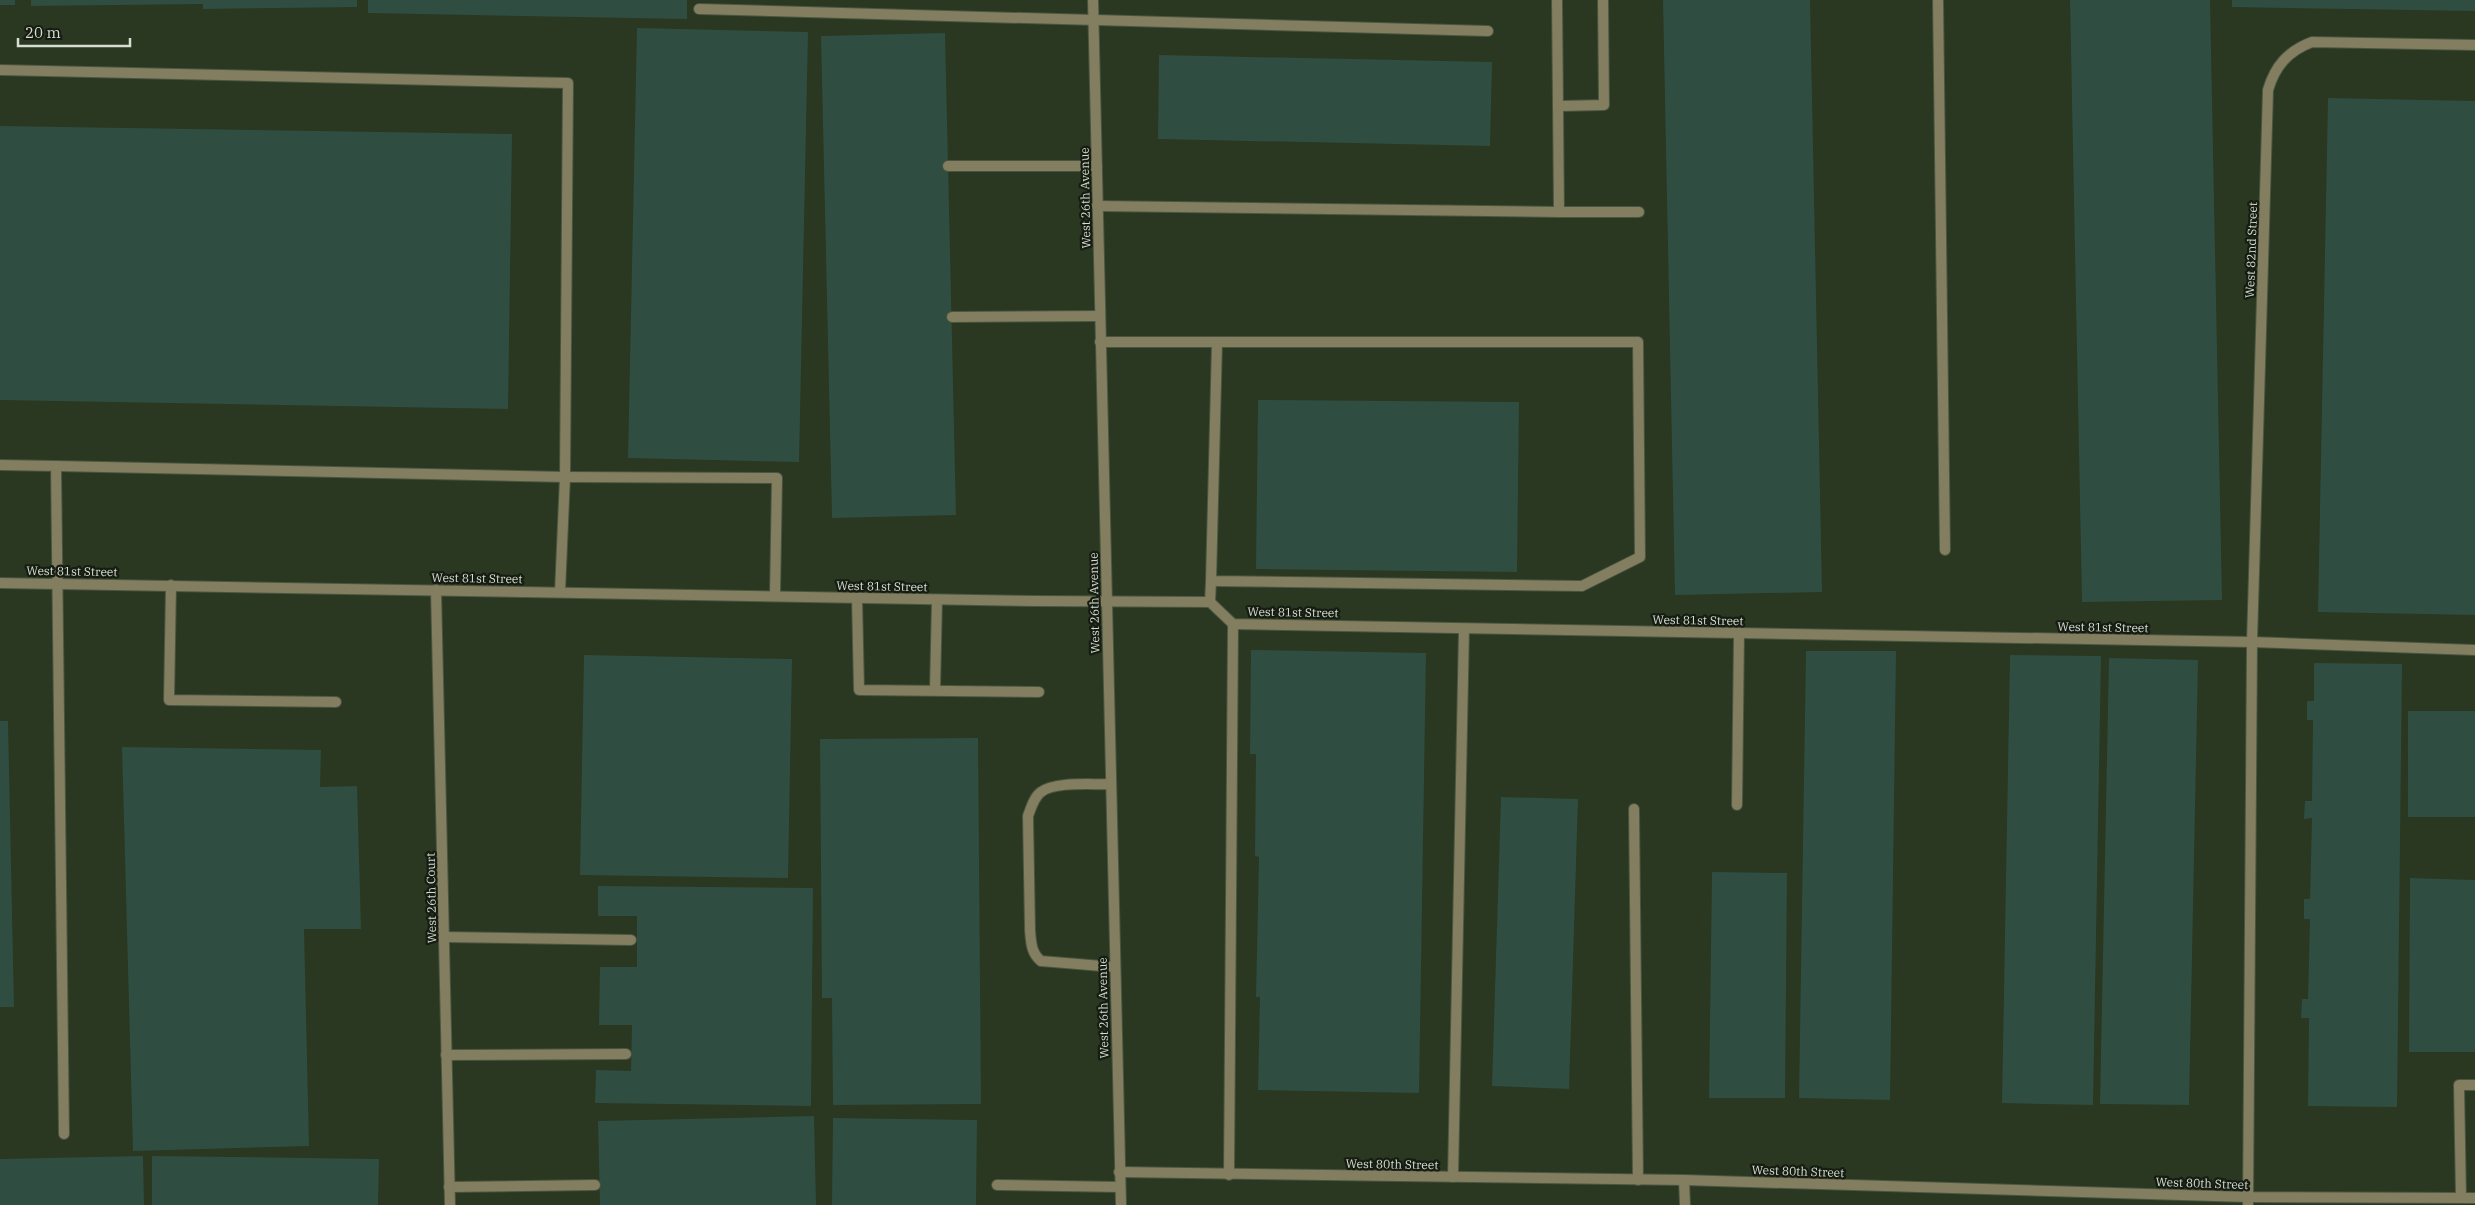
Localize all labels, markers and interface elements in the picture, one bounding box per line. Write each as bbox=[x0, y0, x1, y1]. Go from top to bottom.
scale bar bbox=[18, 15, 130, 47]
text: 20 m bbox=[25, 23, 61, 42]
street label: West 26th Avenue bbox=[1077, 147, 1093, 249]
street label: West 82nd Street bbox=[2242, 202, 2260, 298]
street label: West 26th Avenue bbox=[1086, 552, 1102, 654]
street label: West 81st Street bbox=[26, 563, 118, 579]
street label: West 81st Street bbox=[431, 570, 523, 586]
street label: West 81st Street bbox=[836, 578, 928, 594]
street label: West 81st Street bbox=[1247, 604, 1339, 620]
street label: West 81st Street bbox=[1652, 612, 1744, 628]
street label: West 81st Street bbox=[2057, 619, 2149, 635]
street label: West 26th Court bbox=[423, 853, 439, 943]
street label: West 26th Avenue bbox=[1095, 957, 1111, 1059]
street label: West 80th Street bbox=[1345, 1156, 1439, 1172]
street label: West 80th Street bbox=[1751, 1162, 1845, 1180]
street label: West 80th Street bbox=[2155, 1174, 2249, 1192]

